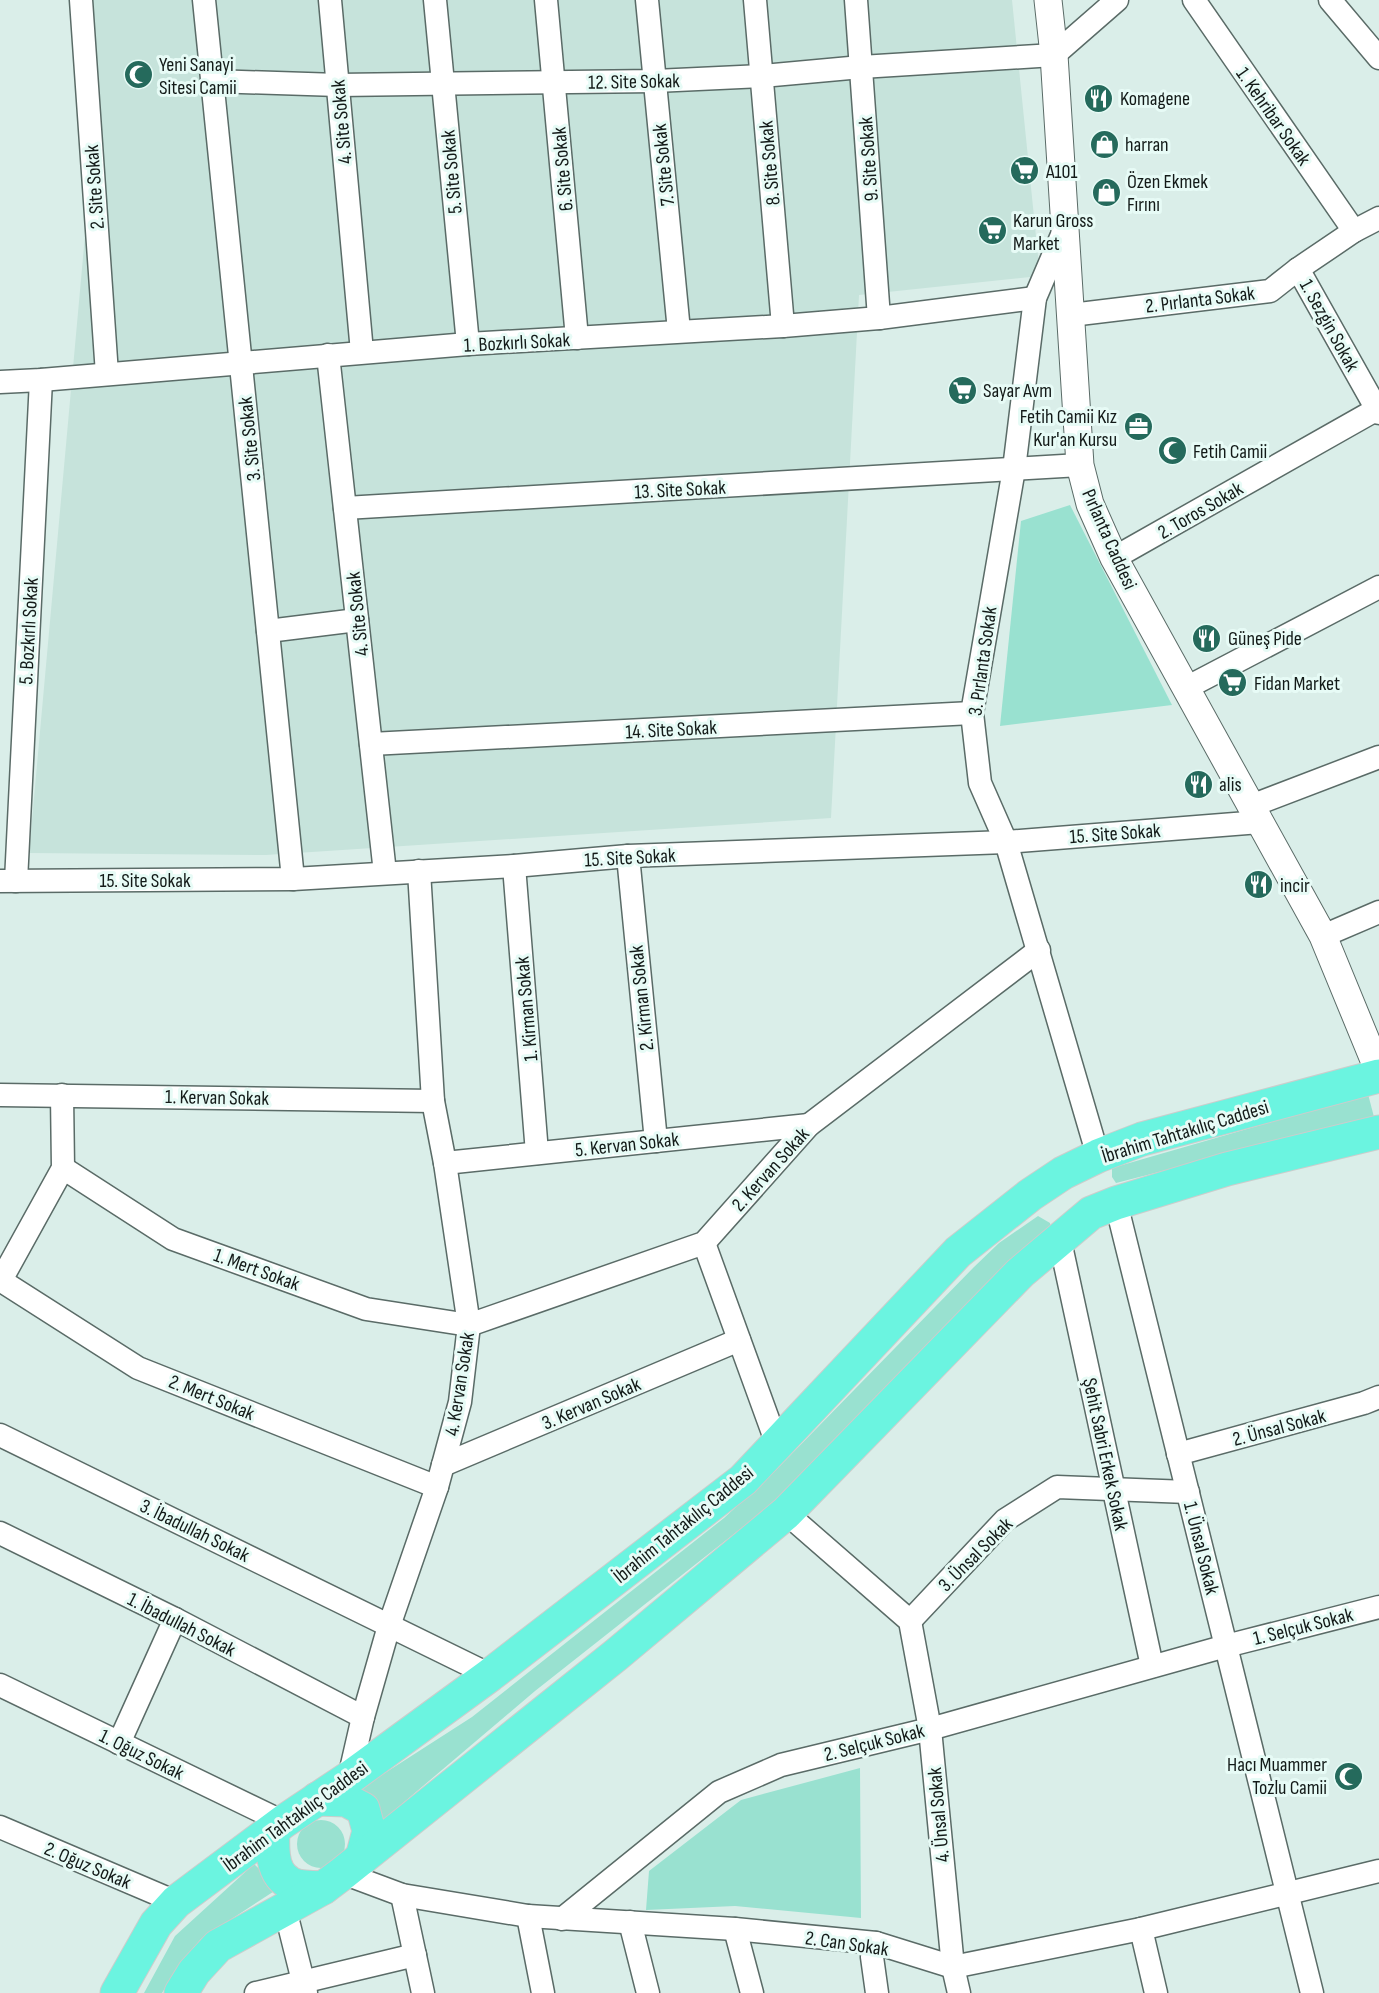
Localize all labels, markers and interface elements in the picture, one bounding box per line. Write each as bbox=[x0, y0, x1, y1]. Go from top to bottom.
place label: Yeni Sanayi Sitesi Camii bbox=[159, 53, 237, 100]
mosque icon: Yeni Sanayi Sitesi Camii bbox=[122, 59, 154, 91]
street label: 1. Kehribar Sokak bbox=[1231, 63, 1316, 170]
street label: 12. Site Sokak bbox=[588, 69, 680, 95]
street label: 4. Site Sokak bbox=[326, 78, 358, 165]
restaurant icon: Komagene bbox=[1083, 82, 1115, 114]
place label: Komagene bbox=[1120, 87, 1190, 111]
street label: 9. Site Sokak bbox=[854, 116, 884, 202]
street label: 8. Site Sokak bbox=[754, 119, 786, 206]
street label: 7. Site Sokak bbox=[648, 122, 680, 207]
street label: 6. Site Sokak bbox=[547, 125, 579, 212]
shop icon: harran bbox=[1088, 128, 1120, 160]
street label: 5. Site Sokak bbox=[436, 129, 468, 215]
place label: harran bbox=[1125, 133, 1169, 157]
street label: 2. Site Sokak bbox=[80, 144, 110, 230]
supermarket icon: A101 bbox=[1009, 155, 1041, 187]
place label: A101 bbox=[1045, 160, 1077, 184]
place label: Özen Ekmek Fırını bbox=[1127, 170, 1208, 217]
shop icon: Özen Ekmek Fırını bbox=[1090, 177, 1122, 209]
place label: Karun Gross Market bbox=[1013, 209, 1093, 256]
supermarket icon: Karun Gross Market bbox=[976, 215, 1008, 247]
street label: 1. Sezgin Sokak bbox=[1294, 275, 1364, 376]
street label: 2. Pırlanta Sokak bbox=[1144, 281, 1256, 319]
street label: 1. Bozkırlı Sokak bbox=[463, 328, 571, 358]
supermarket icon: Sayar Avm bbox=[946, 374, 978, 406]
place label: Sayar Avm bbox=[983, 379, 1052, 403]
street label: 3. Site Sokak bbox=[234, 395, 266, 482]
place label: Fetih Camii Kız Kur'an Kursu bbox=[1020, 405, 1117, 452]
office icon: Fetih Camii Kız Kur'an Kursu bbox=[1122, 411, 1154, 443]
mosque icon: Fetih Camii bbox=[1156, 435, 1188, 467]
place label: Fetih Camii bbox=[1193, 440, 1267, 464]
street label: 13. Site Sokak bbox=[634, 476, 727, 504]
street label: 2. Toros Sokak bbox=[1154, 477, 1248, 545]
street label: Pırlanta Caddesi bbox=[1076, 485, 1142, 593]
street label: 4. Site Sokak bbox=[342, 570, 374, 657]
street label: 5. Bozkırlı Sokak bbox=[14, 577, 44, 685]
street label: 3. Pırlanta Sokak bbox=[963, 605, 1003, 717]
restaurant icon: Güneş Pide bbox=[1191, 622, 1223, 654]
place label: Güneş Pide bbox=[1228, 627, 1302, 651]
supermarket icon: Fidan Market bbox=[1217, 667, 1249, 699]
place label: Fidan Market bbox=[1254, 672, 1340, 696]
street label: 14. Site Sokak bbox=[625, 716, 718, 744]
restaurant icon: alis bbox=[1182, 768, 1214, 800]
place label: alis bbox=[1219, 773, 1242, 797]
street label: 15. Site Sokak bbox=[1069, 819, 1162, 849]
street label: 15. Site Sokak bbox=[584, 844, 677, 872]
street label: 15. Site Sokak bbox=[99, 869, 191, 893]
restaurant icon: incir bbox=[1243, 869, 1275, 901]
place label: incir bbox=[1280, 874, 1310, 898]
street label: 2. Kirman Sokak bbox=[624, 944, 659, 1052]
street label: 1. Kirman Sokak bbox=[510, 955, 544, 1062]
street label: 1. Kervan Sokak bbox=[165, 1085, 269, 1111]
street label: İbrahim Tahtakılıç Caddesi bbox=[1099, 1095, 1272, 1169]
street label: 2. Kervan Sokak bbox=[727, 1123, 815, 1217]
street label: 5. Kervan Sokak bbox=[574, 1128, 681, 1162]
street label: 1. Mert Sokak bbox=[210, 1243, 303, 1297]
street label: 4. Kervan Sokak bbox=[440, 1330, 480, 1438]
street label: 2. Mert Sokak bbox=[165, 1370, 258, 1426]
street label: 3. Kervan Sokak bbox=[539, 1372, 645, 1435]
street label: Şehit Sabri Erkek Sokak bbox=[1077, 1376, 1133, 1533]
street label: 2. Ünsal Sokak bbox=[1230, 1404, 1329, 1452]
street label: İbrahim Tahtakılıç Caddesi bbox=[609, 1461, 759, 1589]
street label: 3. İbadullah Sokak bbox=[136, 1494, 254, 1568]
street label: 1. Ünsal Sokak bbox=[1178, 1499, 1224, 1597]
street label: 3. Ünsal Sokak bbox=[934, 1512, 1018, 1597]
street label: 1. İbadullah Sokak bbox=[124, 1587, 240, 1663]
street label: 1. Selçuk Sokak bbox=[1251, 1603, 1356, 1651]
street label: 2. Selçuk Sokak bbox=[822, 1719, 927, 1767]
street label: 1. Oğuz Sokak bbox=[95, 1724, 188, 1786]
place label: Hacı Muammer Tozlu Camii bbox=[1227, 1753, 1327, 1800]
street label: İbrahim Tahtakılıç Caddesi bbox=[218, 1756, 373, 1877]
mosque icon: Hacı Muammer Tozlu Camii bbox=[1332, 1760, 1364, 1792]
street label: 4. Ünsal Sokak bbox=[923, 1766, 955, 1863]
street label: 2. Oğuz Sokak bbox=[41, 1837, 135, 1895]
street label: 2. Can Sokak bbox=[804, 1926, 890, 1962]

